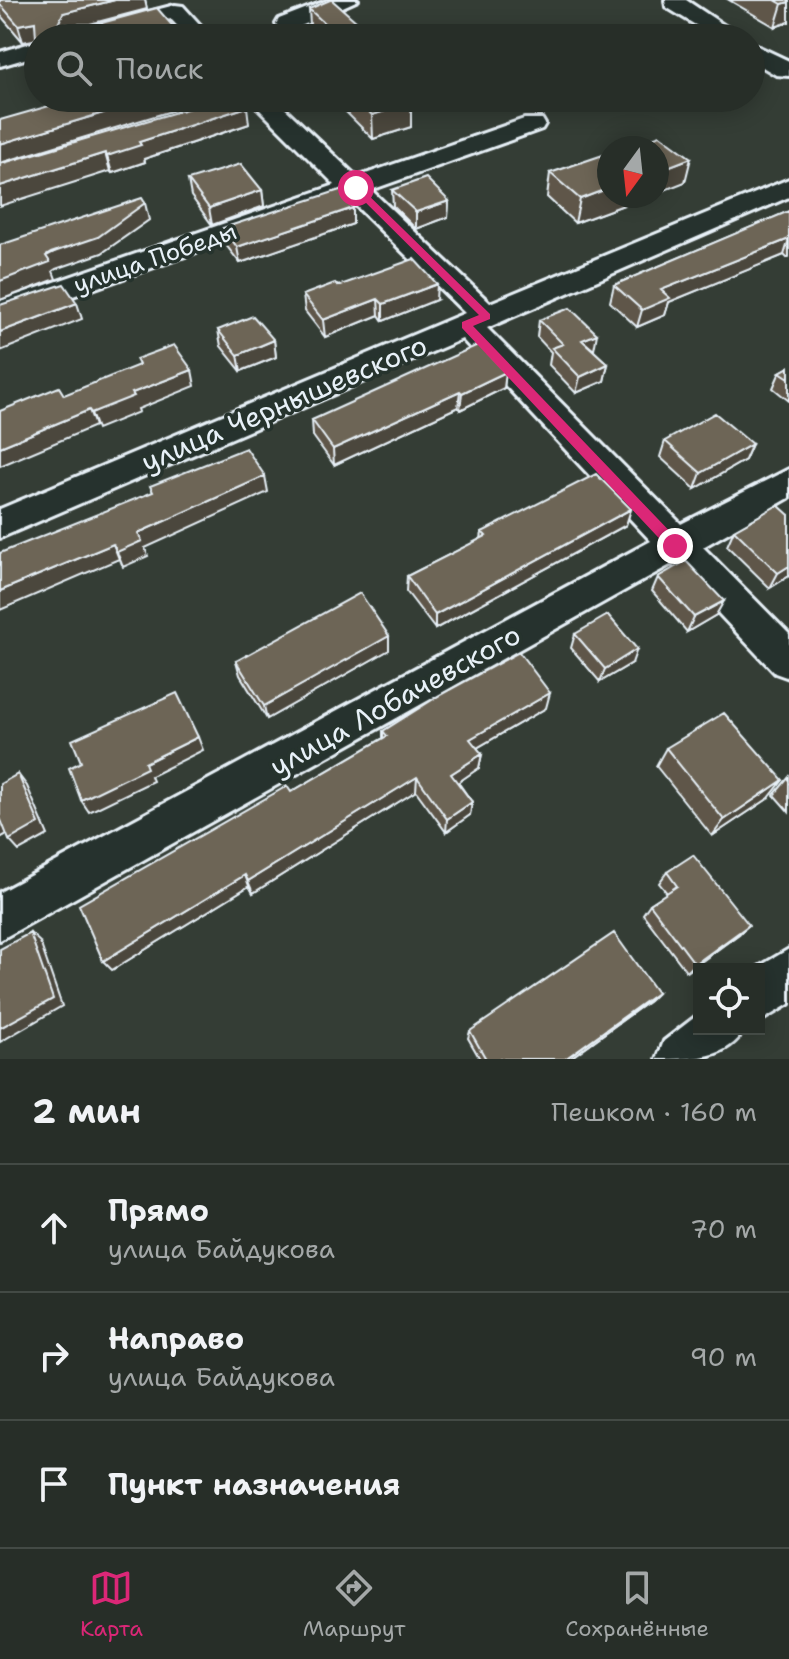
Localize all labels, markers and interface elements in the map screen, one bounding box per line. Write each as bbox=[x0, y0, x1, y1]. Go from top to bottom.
search box bbox=[24, 24, 765, 112]
icon: search bbox=[52, 46, 96, 90]
text: Поиск bbox=[116, 48, 204, 89]
north arrow bbox=[597, 136, 669, 208]
route start bbox=[338, 170, 374, 206]
street label: улица Победы bbox=[69, 215, 241, 301]
street label: улица Чернышевского bbox=[135, 326, 433, 480]
route end bbox=[657, 528, 693, 564]
street label: улица Лобачевского bbox=[263, 615, 527, 785]
map controls bbox=[693, 963, 765, 1035]
button: locate bbox=[693, 963, 765, 1035]
text: 2 мин bbox=[32, 1088, 141, 1134]
text: Пешком · 160 m bbox=[551, 1094, 757, 1129]
text: Прямо bbox=[108, 1190, 209, 1231]
icon: ahead bbox=[32, 1206, 76, 1250]
text: 70 m bbox=[690, 1211, 757, 1246]
text: улица Байдукова bbox=[108, 1231, 335, 1266]
text: Направо bbox=[108, 1318, 244, 1359]
icon: right bbox=[32, 1334, 76, 1378]
text: 90 m bbox=[690, 1339, 757, 1374]
text: улица Байдукова bbox=[108, 1359, 335, 1394]
icon: arrive bbox=[32, 1462, 76, 1506]
text: Пункт назначения bbox=[108, 1464, 400, 1505]
tab: Карта bbox=[80, 1566, 143, 1643]
tab: Маршрут bbox=[303, 1566, 405, 1643]
tab: Сохранённые bbox=[565, 1566, 709, 1643]

